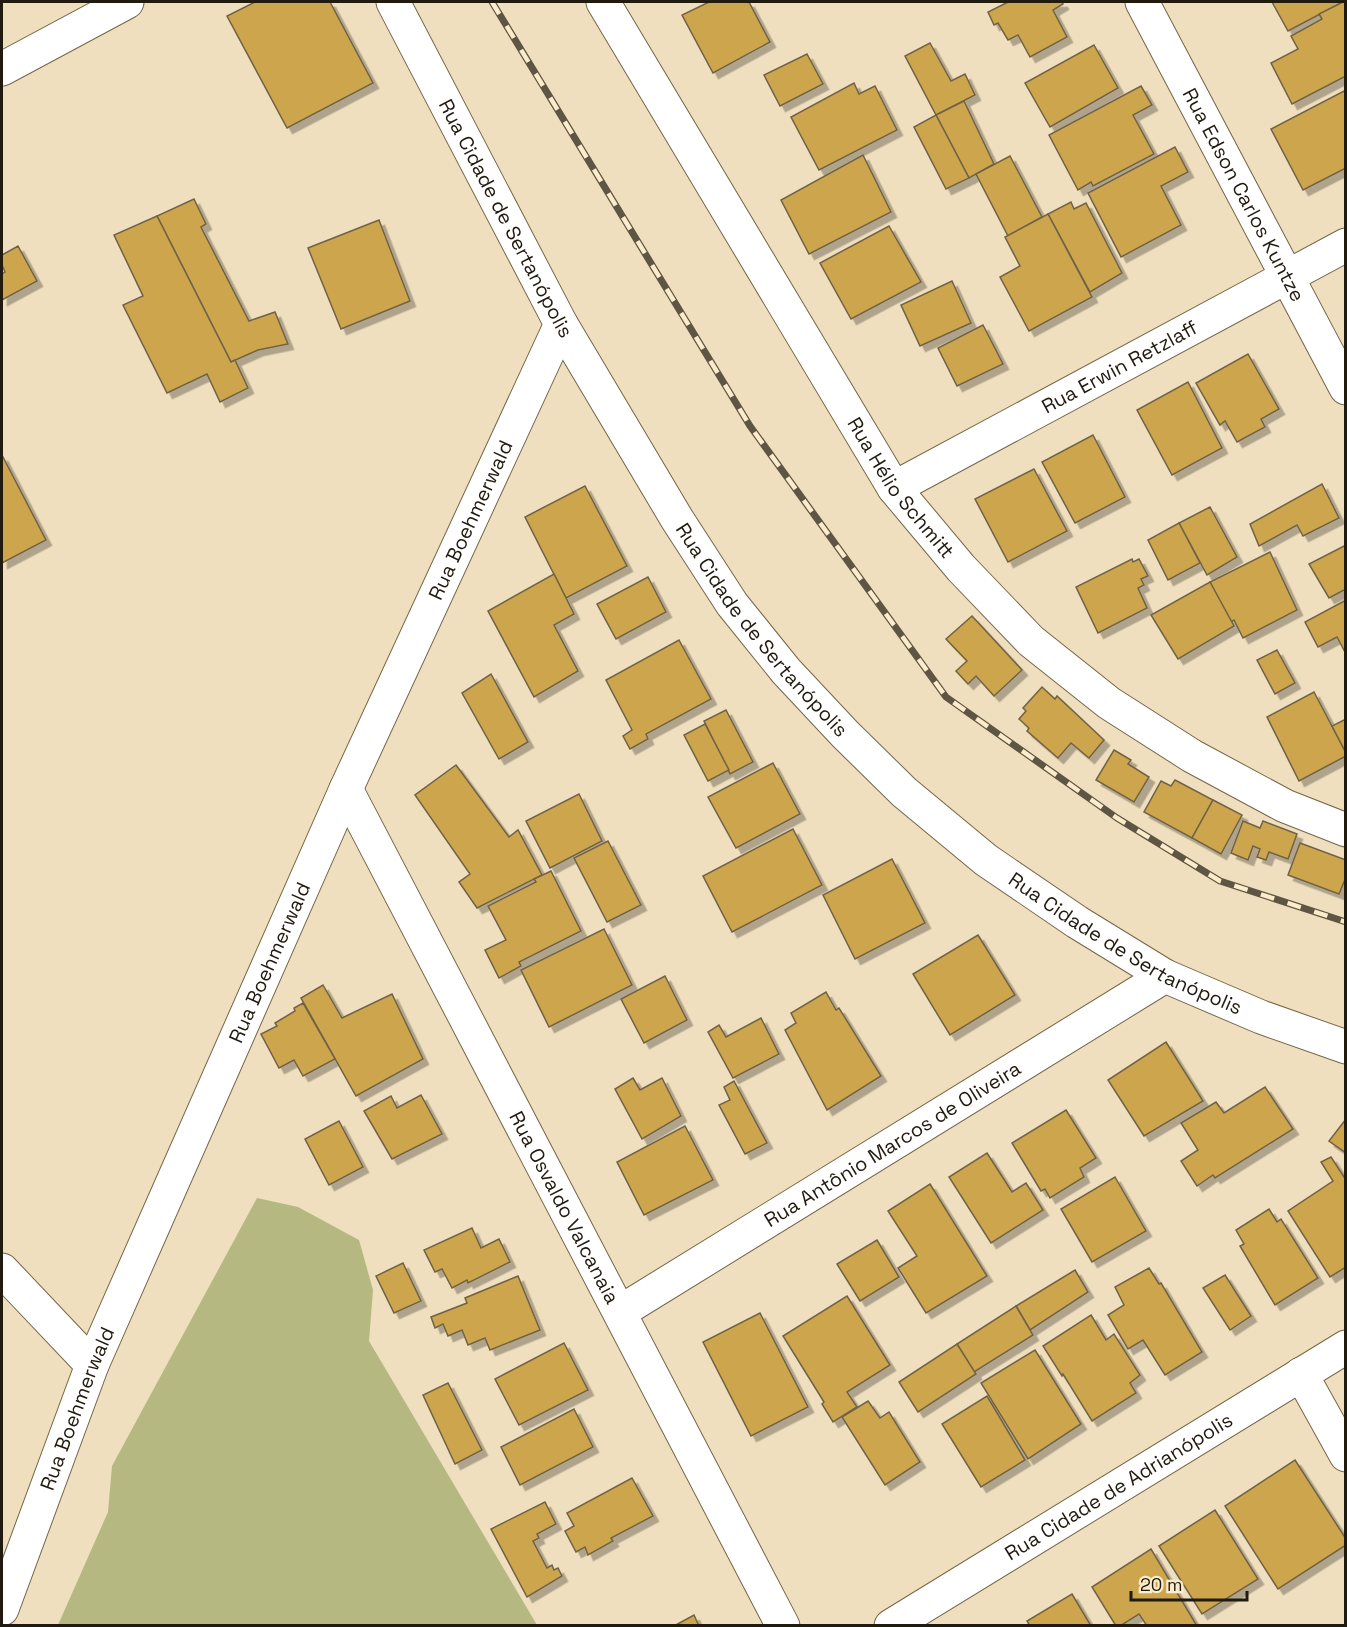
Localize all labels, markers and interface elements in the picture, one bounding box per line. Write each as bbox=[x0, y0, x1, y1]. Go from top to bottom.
street label: Rua Edson Carlos Kuntze bbox=[1177, 83, 1311, 306]
street label: Rua Cidade de Sertanópolis bbox=[433, 95, 579, 342]
street label: Rua Erwin Retzlaff bbox=[1037, 314, 1202, 419]
street label: Rua Hélio Schmitt bbox=[841, 412, 960, 563]
street label: Rua Boehmerwald bbox=[422, 436, 518, 604]
street label: Rua Cidade de Sertanópolis bbox=[670, 518, 854, 742]
street label: Rua Cidade de Sertanópolis bbox=[1004, 866, 1246, 1020]
street label: Rua Boehmerwald bbox=[223, 878, 316, 1047]
street label: Rua Antônio Marcos de Oliveira bbox=[759, 1055, 1025, 1233]
street label: Rua Osvaldo Valcanaia bbox=[503, 1107, 625, 1308]
street label: Rua Boehmerwald bbox=[34, 1323, 120, 1494]
street label: Rua Cidade de Adrianópolis bbox=[1000, 1407, 1237, 1566]
scale bar bbox=[1131, 1564, 1246, 1602]
text: 20 m bbox=[1140, 1573, 1183, 1596]

